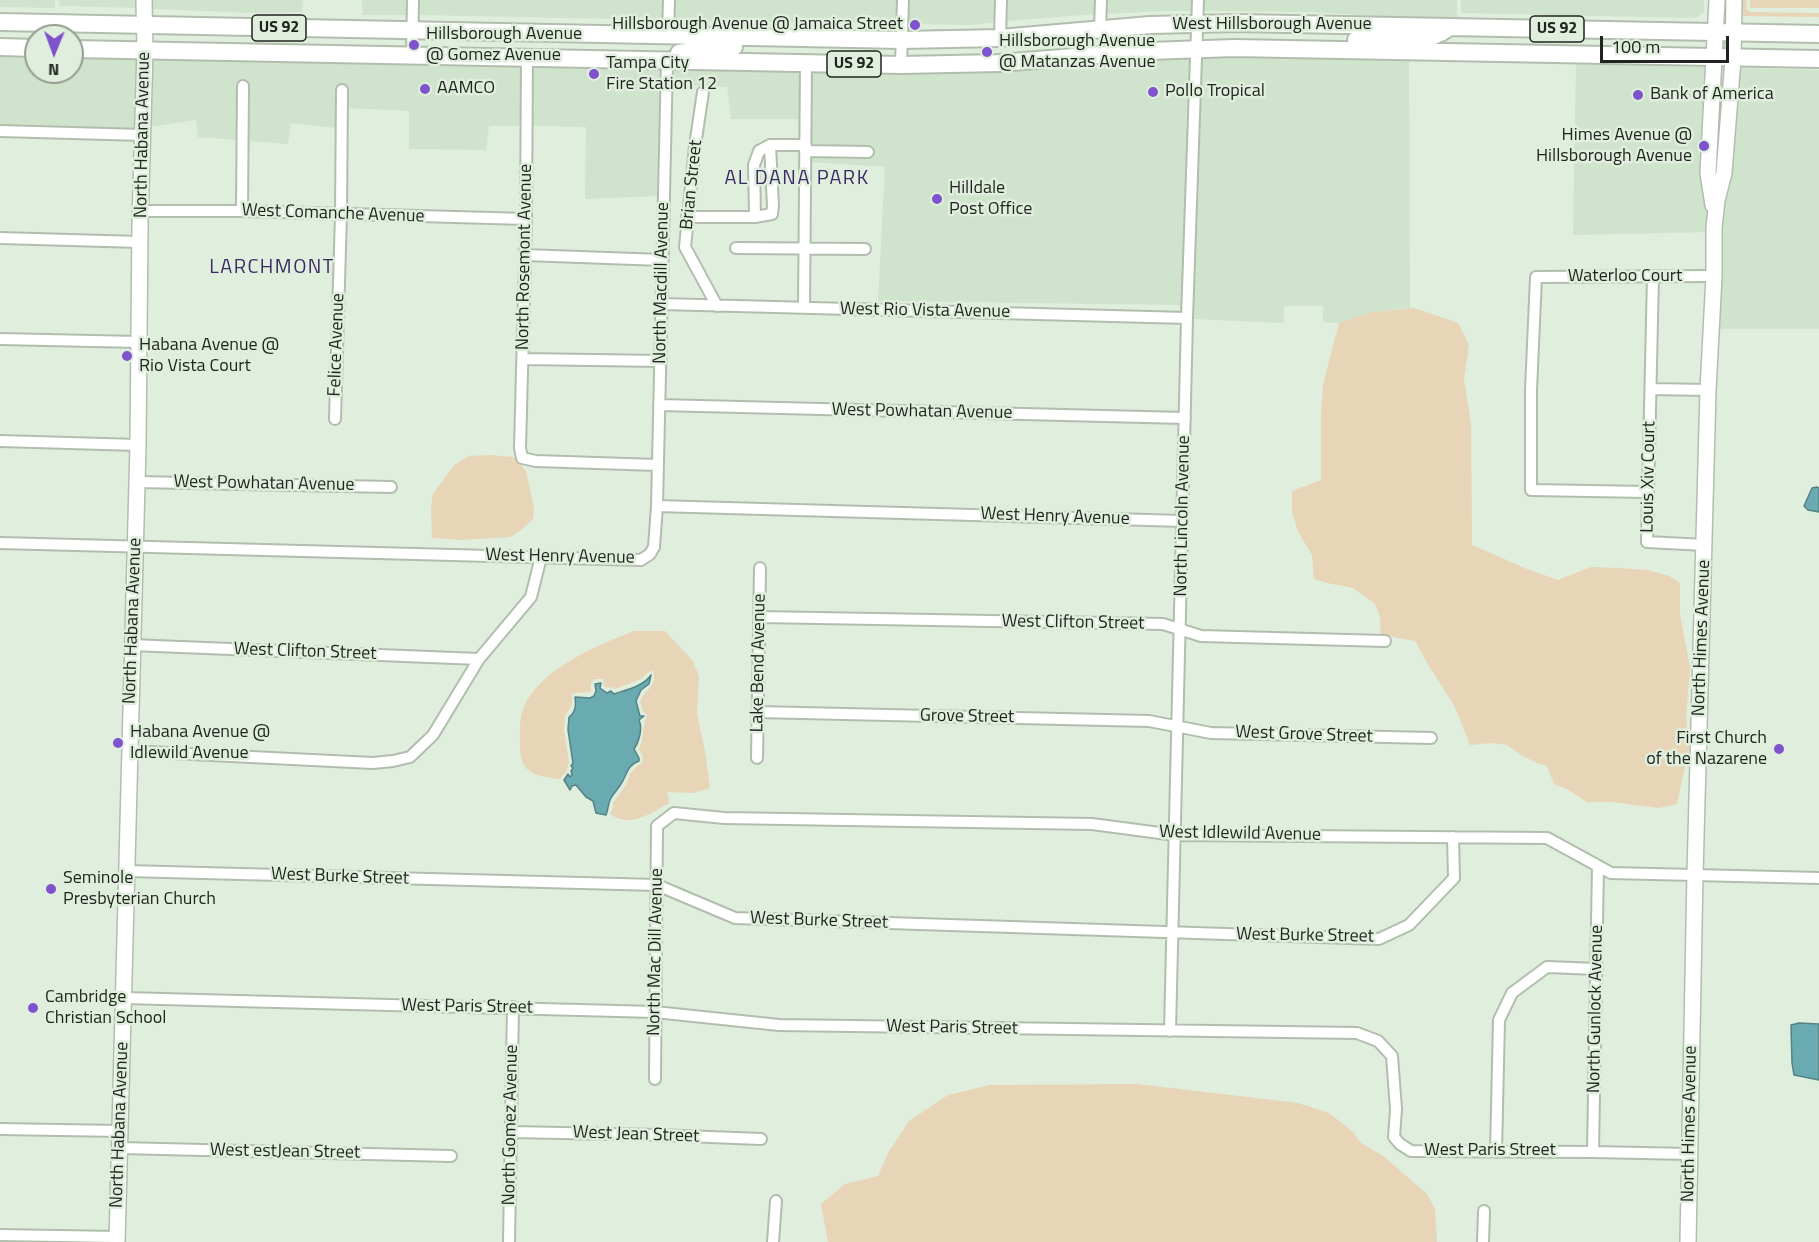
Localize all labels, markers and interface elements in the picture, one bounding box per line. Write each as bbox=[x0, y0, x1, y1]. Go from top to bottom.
place label: Hillsborough Avenue @ Jamaica Street bbox=[612, 14, 903, 36]
street label: West Hillsborough Avenue bbox=[1172, 14, 1372, 36]
road number: US 92 bbox=[252, 15, 306, 41]
road number: US 92 bbox=[1530, 16, 1584, 42]
marker: Hillsborough Avenue @ Jamaica Street bbox=[908, 18, 922, 32]
north arrow bbox=[24, 24, 84, 84]
place label: Hillsborough Avenue @ Gomez Avenue bbox=[426, 24, 582, 66]
scale bar bbox=[1603, 24, 1732, 62]
place label: Hillsborough Avenue @ Matanzas Avenue bbox=[999, 31, 1156, 74]
text: 100 m bbox=[1611, 33, 1660, 60]
marker: Hillsborough Avenue @ Gomez Avenue bbox=[407, 38, 421, 52]
marker: Hillsborough Avenue @ Matanzas Avenue bbox=[980, 45, 994, 59]
road number: US 92 bbox=[827, 51, 881, 77]
street label: North Habana Avenue bbox=[131, 52, 155, 218]
place label: Tampa City Fire Station 12 bbox=[606, 53, 717, 96]
text: N bbox=[48, 58, 59, 82]
marker: Tampa City Fire Station 12 bbox=[587, 67, 601, 81]
place label: AAMCO bbox=[437, 78, 495, 100]
place label: Pollo Tropical bbox=[1165, 81, 1265, 103]
marker: AAMCO bbox=[418, 82, 432, 96]
place label: Bank of America bbox=[1650, 84, 1774, 106]
marker: Pollo Tropical bbox=[1146, 85, 1160, 99]
marker: Bank of America bbox=[1631, 88, 1645, 102]
place label: Himes Avenue @ Hillsborough Avenue bbox=[1536, 125, 1692, 168]
street label: Brian Street bbox=[677, 139, 707, 231]
marker: Himes Avenue @ Hillsborough Avenue bbox=[1697, 139, 1711, 153]
street label: North Rosemont Avenue bbox=[513, 164, 537, 350]
district label: AL DANA PARK bbox=[724, 167, 870, 191]
place label: Hilldale Post Office bbox=[949, 178, 1032, 220]
marker: Hilldale Post Office bbox=[930, 192, 944, 206]
street label: West Comanche Avenue bbox=[241, 200, 425, 228]
street label: North Macdill Avenue bbox=[650, 202, 674, 364]
district label: LARCHMONT bbox=[209, 256, 335, 280]
street label: Waterloo Court bbox=[1568, 266, 1682, 288]
street label: Felice Avenue bbox=[324, 293, 350, 397]
street label: West Rio Vista Avenue bbox=[840, 299, 1010, 323]
place label: Habana Avenue @ Rio Vista Court bbox=[139, 335, 279, 378]
marker: Habana Avenue @ Rio Vista Court bbox=[120, 349, 134, 363]
street label: West Powhatan Avenue bbox=[831, 400, 1013, 424]
street label: Louis Xiv Court bbox=[1637, 421, 1661, 533]
street label: North Lincoln Avenue bbox=[1171, 435, 1195, 597]
street label: West Powhatan Avenue bbox=[173, 472, 355, 496]
street label: West Henry Avenue bbox=[980, 504, 1130, 530]
street label: North Habana Avenue bbox=[119, 537, 147, 705]
street label: West Henry Avenue bbox=[485, 545, 635, 569]
street label: North Himes Avenue bbox=[1688, 559, 1716, 717]
street label: Lake Bend Avenue bbox=[747, 593, 771, 733]
street label: West Clifton Street bbox=[1001, 611, 1145, 635]
street label: West Clifton Street bbox=[233, 639, 377, 665]
street label: Grove Street bbox=[920, 705, 1014, 729]
place label: Habana Avenue @ Idlewild Avenue bbox=[130, 722, 270, 764]
street label: West Grove Street bbox=[1235, 722, 1373, 748]
place label: First Church of the Nazarene bbox=[1646, 728, 1767, 771]
marker: Habana Avenue @ Idlewild Avenue bbox=[111, 736, 125, 750]
marker: First Church of the Nazarene bbox=[1772, 742, 1786, 756]
street label: West Idlewild Avenue bbox=[1159, 822, 1321, 846]
street label: West Burke Street bbox=[271, 864, 409, 890]
place label: Seminole Presbyterian Church bbox=[63, 868, 216, 910]
street label: North Mac Dill Avenue bbox=[644, 868, 668, 1036]
marker: Seminole Presbyterian Church bbox=[44, 882, 58, 896]
street label: West Burke Street bbox=[750, 908, 888, 934]
street label: West Burke Street bbox=[1236, 924, 1374, 948]
street label: North Gunlock Avenue bbox=[1584, 925, 1608, 1093]
place label: Cambridge Christian School bbox=[45, 987, 166, 1030]
street label: West Paris Street bbox=[401, 995, 533, 1019]
marker: Cambridge Christian School bbox=[26, 1001, 40, 1015]
street label: West Paris Street bbox=[886, 1016, 1018, 1040]
street label: North Habana Avenue bbox=[106, 1041, 134, 1209]
street label: North Gomez Avenue bbox=[499, 1044, 523, 1206]
street label: North Himes Avenue bbox=[1678, 1046, 1702, 1202]
street label: West Jean Street bbox=[572, 1122, 700, 1148]
street label: West estJean Street bbox=[210, 1140, 360, 1164]
street label: West Paris Street bbox=[1424, 1140, 1556, 1162]

